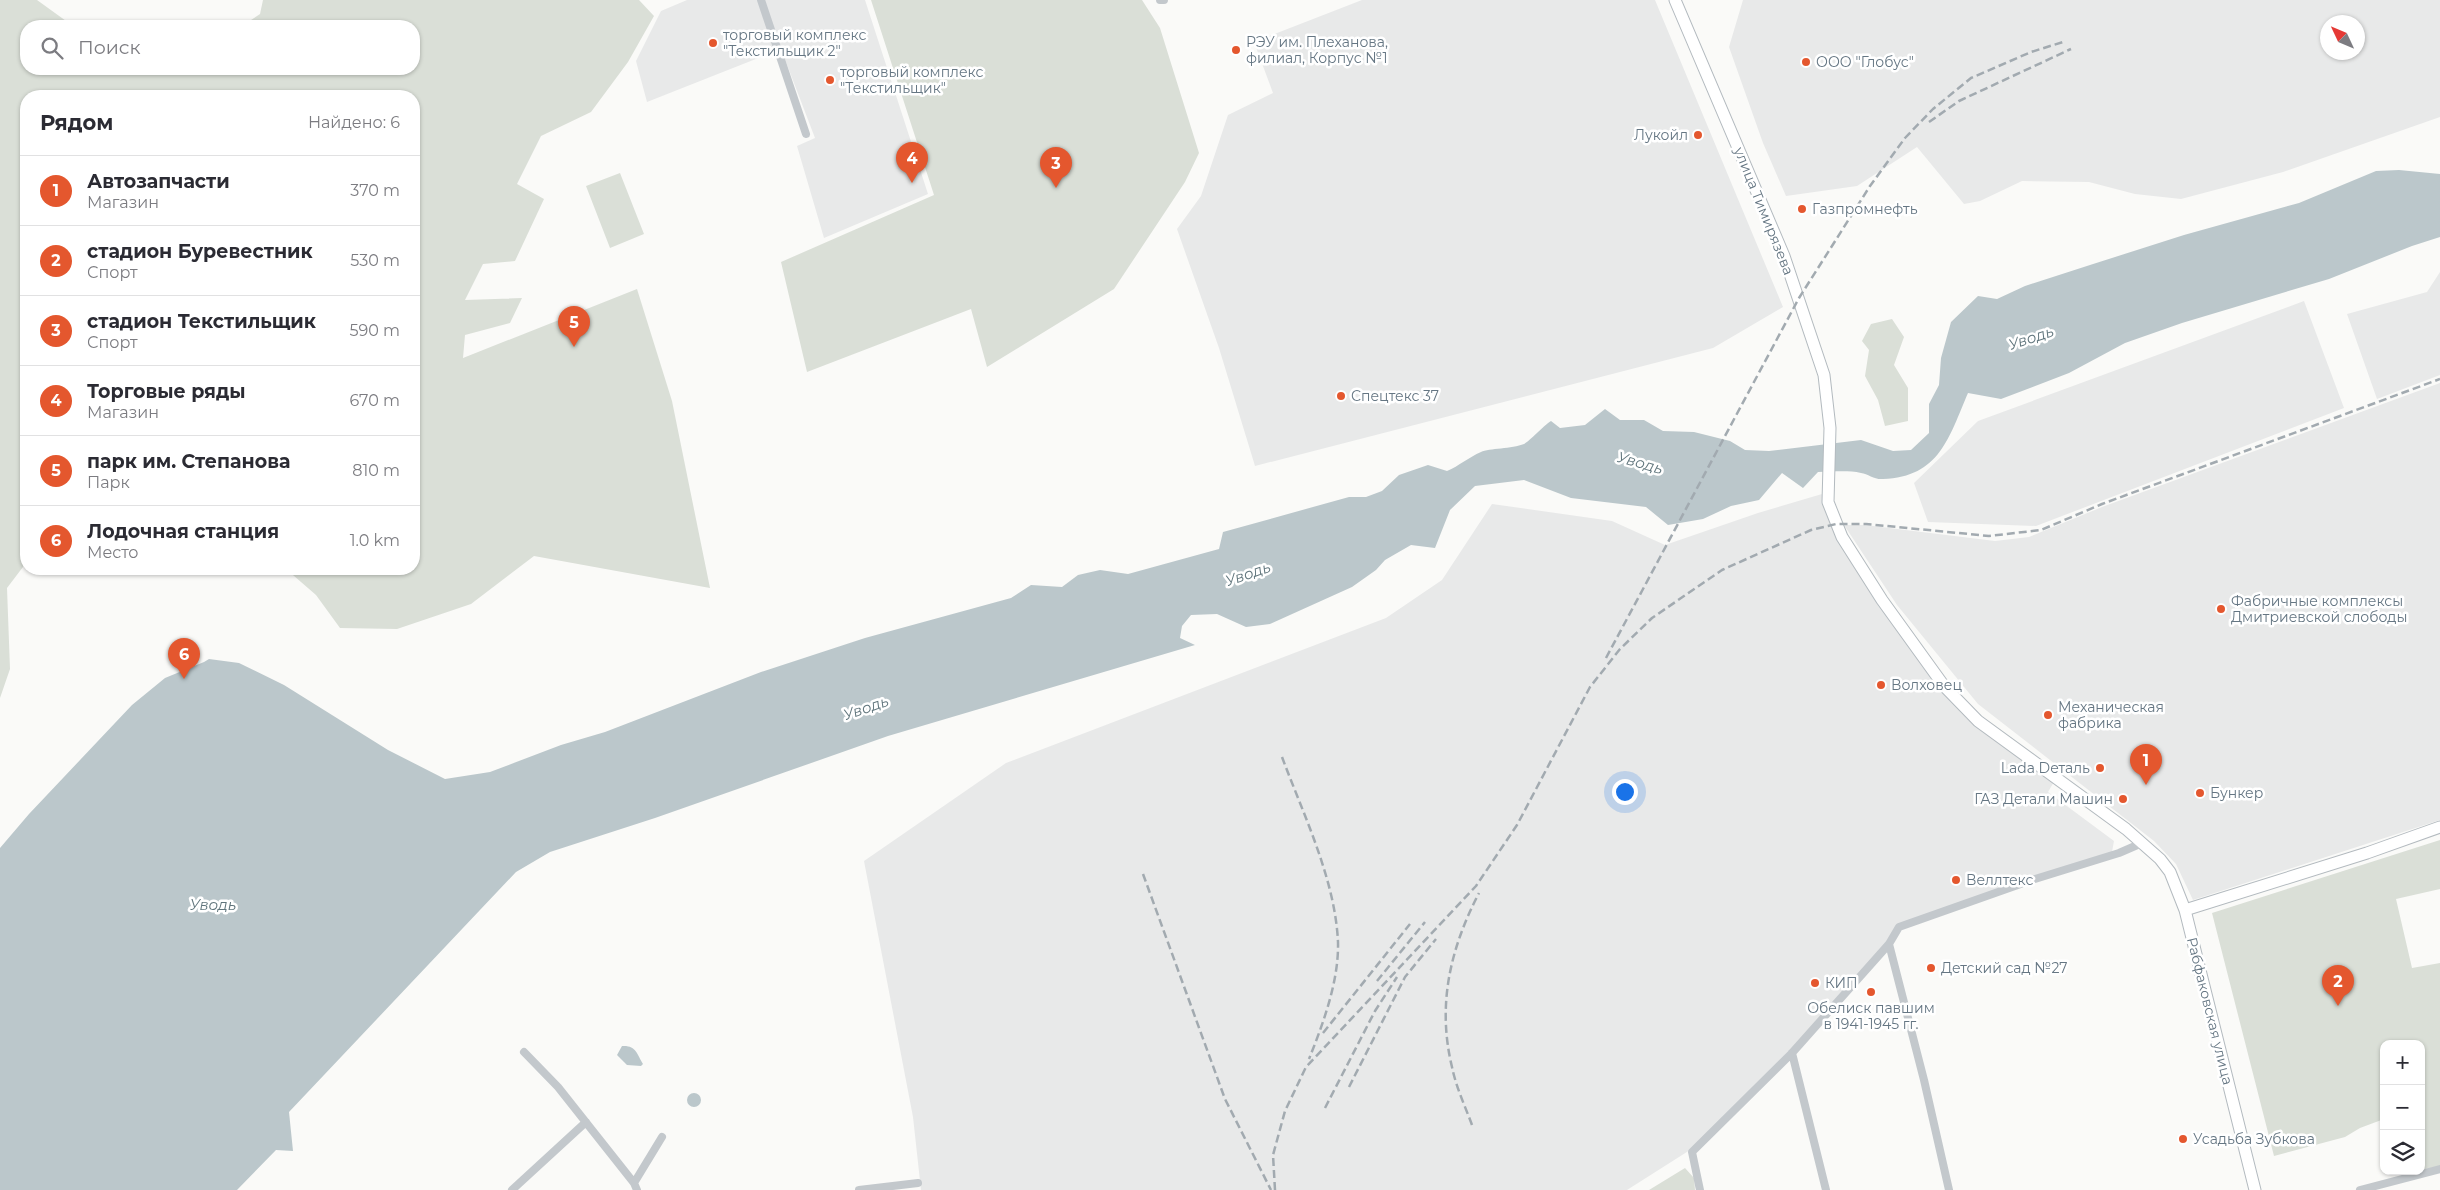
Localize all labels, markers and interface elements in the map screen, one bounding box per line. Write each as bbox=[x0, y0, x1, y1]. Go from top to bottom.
north arrow bbox=[2320, 15, 2365, 60]
search box bbox=[20, 20, 420, 75]
place label: торговый комплекс "Текстильщик 2" bbox=[723, 26, 867, 60]
place label: РЭУ им. Плеханова, филиал, Корпус №1 bbox=[1246, 33, 1388, 67]
icon: search bbox=[38, 34, 66, 62]
text: Поиск bbox=[78, 36, 141, 59]
marker: торговый комплекс "Текстильщик 2" bbox=[707, 37, 719, 49]
marker: РЭУ им. Плеханова, филиал, Корпус №1 bbox=[1230, 44, 1242, 56]
place label: ООО "Глобус" bbox=[1816, 53, 1914, 71]
marker: ООО "Глобус" bbox=[1800, 56, 1812, 68]
place label: торговый комплекс "Текстильщик" bbox=[840, 63, 984, 97]
marker: торговый комплекс "Текстильщик" bbox=[824, 74, 836, 86]
text: Рядом bbox=[40, 110, 113, 135]
text: Найдено: 6 bbox=[308, 113, 400, 132]
place label: Лукойл bbox=[1634, 126, 1688, 144]
marker: Лукойл bbox=[1692, 129, 1704, 141]
pin: 4 bbox=[896, 142, 928, 183]
street label: улица Тимирязева bbox=[1730, 143, 1798, 278]
pin: 3 bbox=[1040, 147, 1072, 188]
text: Автозапчасти bbox=[87, 170, 230, 193]
text: 1 bbox=[53, 181, 59, 200]
text: 370 m bbox=[350, 181, 400, 200]
text: Магазин bbox=[87, 193, 159, 212]
place label: Газпромнефть bbox=[1812, 200, 1918, 218]
marker: Газпромнефть bbox=[1796, 203, 1808, 215]
text: стадион Буревестник bbox=[87, 240, 313, 263]
text: 2 bbox=[51, 251, 61, 270]
text: 530 m bbox=[350, 251, 400, 270]
text: Спорт bbox=[87, 263, 138, 282]
pin: 5 bbox=[558, 306, 590, 347]
text: стадион Текстильщик bbox=[87, 310, 316, 333]
text: 3 bbox=[51, 321, 61, 340]
text: 590 m bbox=[349, 321, 400, 340]
water label: Уводь bbox=[2006, 321, 2056, 354]
text: Спорт bbox=[87, 333, 138, 352]
text: Торговые ряды bbox=[87, 380, 246, 403]
place label: Спецтекс 37 bbox=[1351, 387, 1439, 405]
marker: Спецтекс 37 bbox=[1335, 390, 1347, 402]
text: 4 bbox=[50, 391, 62, 410]
text: 670 m bbox=[350, 391, 400, 410]
text: Магазин bbox=[87, 403, 159, 422]
water label: Уводь bbox=[1615, 447, 1665, 478]
text: парк им. Степанова bbox=[87, 450, 290, 473]
text: 5 bbox=[51, 461, 61, 480]
text: 810 m bbox=[352, 461, 400, 480]
text: Парк bbox=[87, 473, 130, 492]
text: Лодочная станция bbox=[87, 520, 279, 543]
text: 6 bbox=[51, 531, 61, 550]
text: 1.0 km bbox=[350, 531, 400, 550]
text: Место bbox=[87, 543, 139, 562]
water label: Уводь bbox=[1223, 557, 1273, 590]
place label: Фабричные комплексы Дмитриевской слободы bbox=[2231, 592, 2407, 626]
marker: Фабричные комплексы Дмитриевской слободы bbox=[2215, 603, 2227, 615]
pin: 6 bbox=[168, 638, 200, 679]
place label: Волховец bbox=[1891, 676, 1962, 694]
marker: Волховец bbox=[1875, 679, 1887, 691]
water label: Уводь bbox=[841, 691, 891, 724]
place label: Механическая фабрика bbox=[2058, 698, 2164, 732]
marker: Механическая фабрика bbox=[2042, 709, 2054, 721]
pin: 1 bbox=[2130, 744, 2162, 785]
place label: Lada Dеталь bbox=[2001, 759, 2090, 777]
marker: Lada Dеталь bbox=[2094, 762, 2106, 774]
your location bbox=[1612, 779, 1638, 805]
place label: Бункер bbox=[2210, 784, 2263, 802]
marker: Бункер bbox=[2194, 787, 2206, 799]
place label: ГАЗ Детали Машин bbox=[1974, 790, 2113, 808]
marker: ГАЗ Детали Машин bbox=[2117, 793, 2129, 805]
place label: Веллтекс bbox=[1966, 871, 2034, 889]
marker: Веллтекс bbox=[1950, 874, 1962, 886]
water label: Уводь bbox=[190, 895, 236, 914]
street label: Рабфаковская улица bbox=[2183, 935, 2237, 1087]
place label: Детский сад №27 bbox=[1941, 959, 2068, 977]
marker: Детский сад №27 bbox=[1925, 962, 1937, 974]
pin: 2 bbox=[2322, 965, 2354, 1006]
place label: КИП bbox=[1825, 974, 1858, 992]
marker: КИП bbox=[1809, 977, 1821, 989]
marker: Обелиск павшим в 1941-1945 гг. bbox=[1865, 986, 1877, 998]
place label: Обелиск павшим в 1941-1945 гг. bbox=[1807, 999, 1935, 1033]
map controls bbox=[2380, 1040, 2425, 1175]
button: + bbox=[2380, 1040, 2425, 1085]
button: − bbox=[2380, 1085, 2425, 1130]
place label: Усадьба Зубкова bbox=[2193, 1130, 2315, 1148]
button: layers bbox=[2380, 1130, 2425, 1175]
marker: Усадьба Зубкова bbox=[2177, 1133, 2189, 1145]

